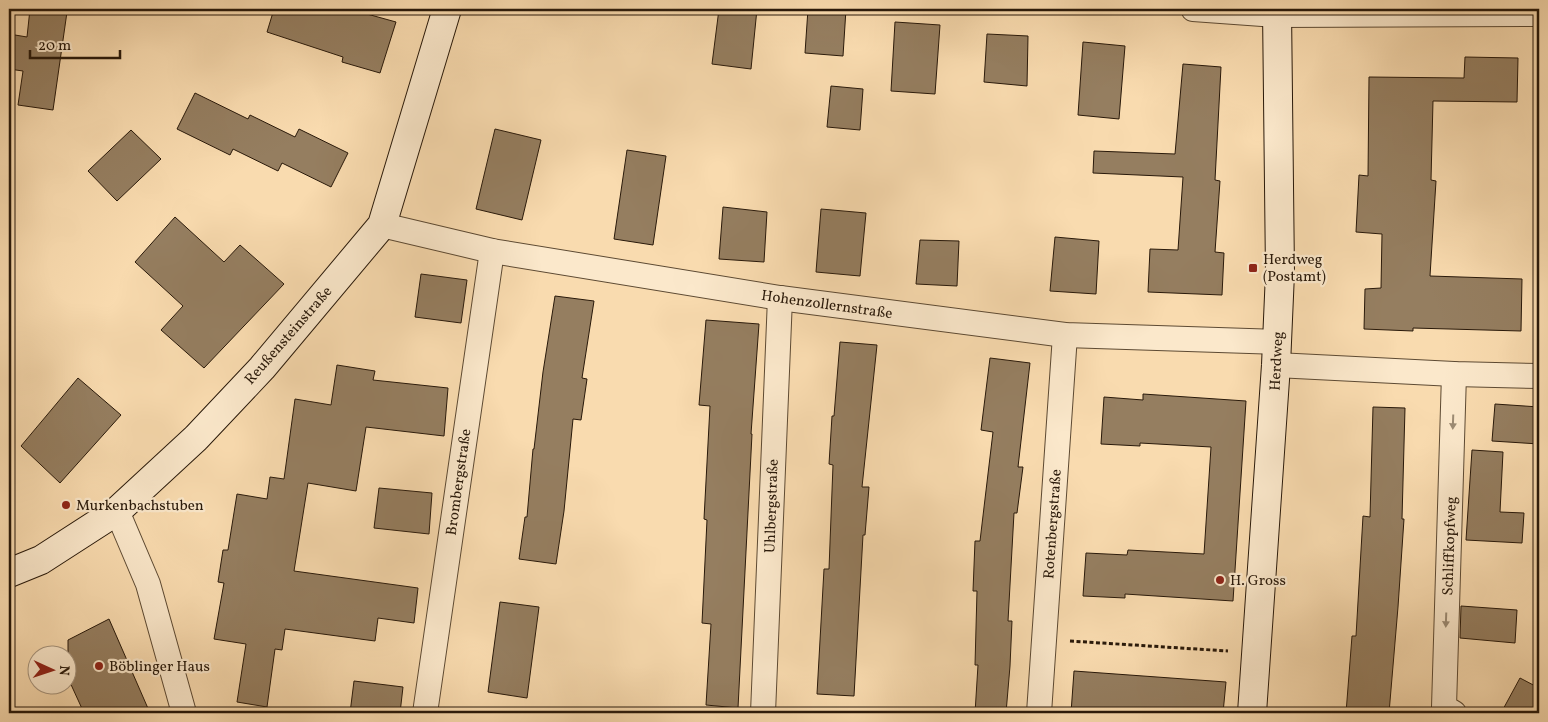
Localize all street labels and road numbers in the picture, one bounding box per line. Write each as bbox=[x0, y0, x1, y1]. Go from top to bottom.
street label: Reußensteinstraße bbox=[240, 282, 338, 390]
street label: Hohenzollernstraße bbox=[760, 286, 894, 325]
street label: Herdweg bbox=[1265, 331, 1290, 391]
street label: Brombergstraße bbox=[442, 427, 477, 537]
street label: Uhlbergstraße bbox=[760, 459, 785, 554]
street label: Rotenbergstraße bbox=[1039, 469, 1068, 580]
street label: Schliffkopfweg bbox=[1438, 496, 1463, 596]

